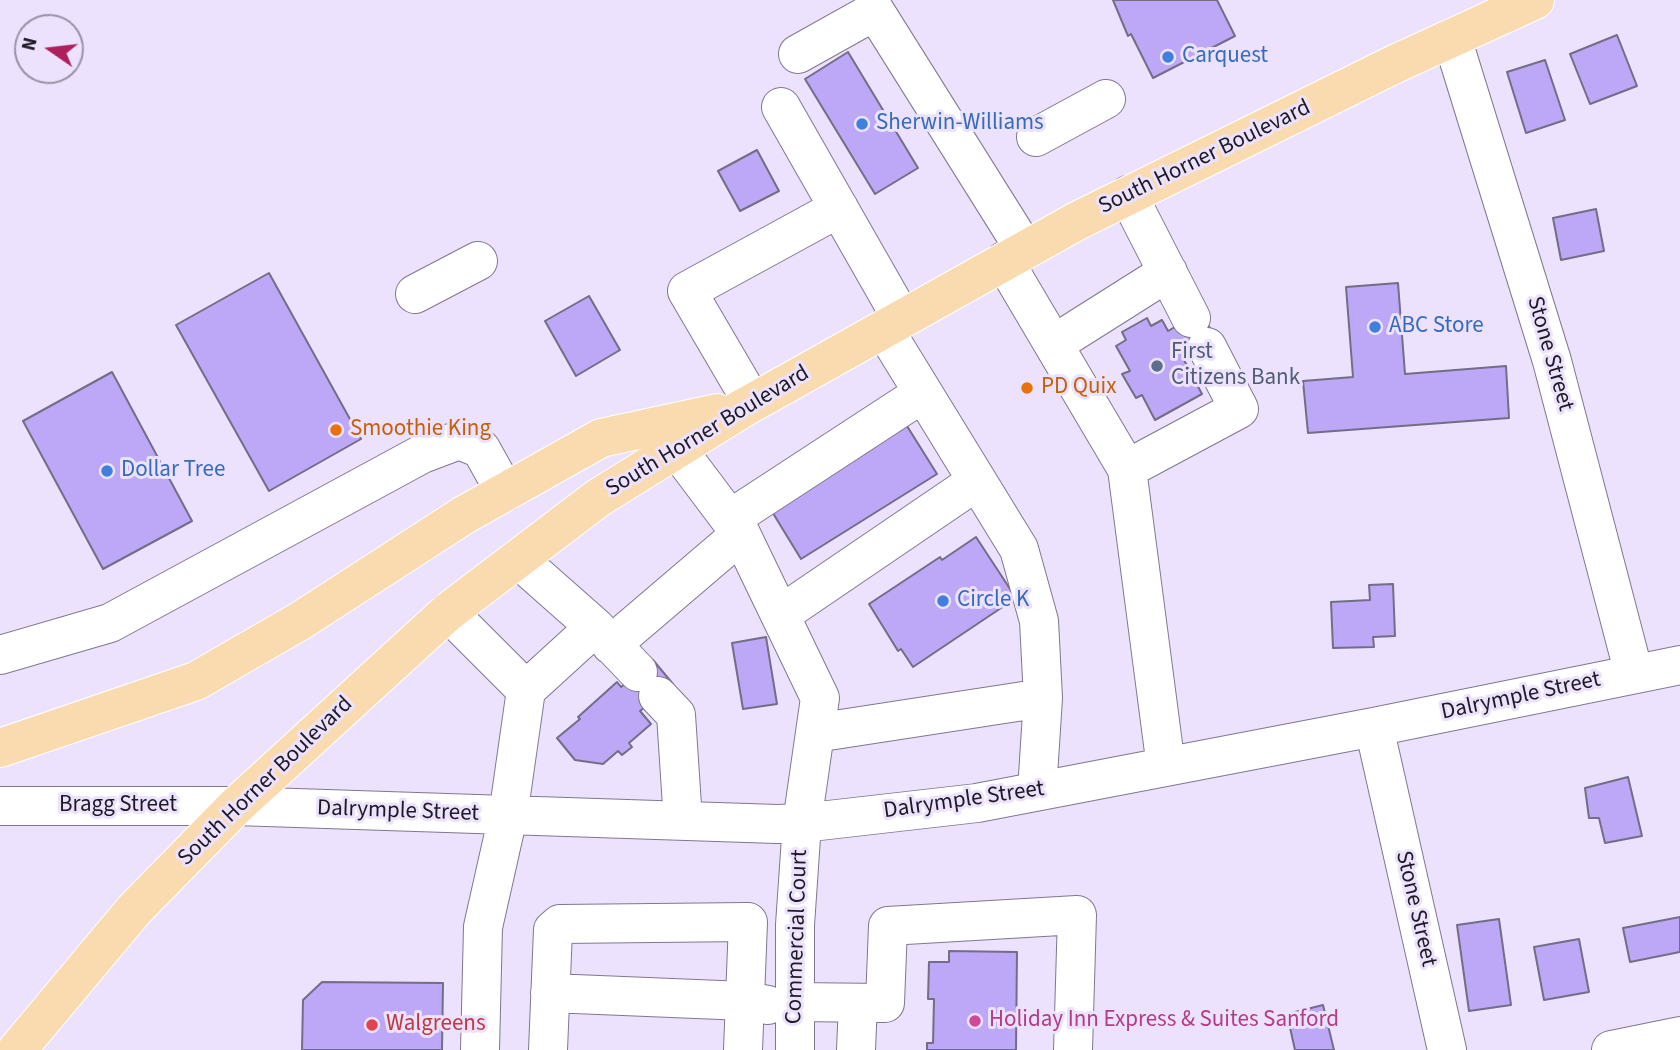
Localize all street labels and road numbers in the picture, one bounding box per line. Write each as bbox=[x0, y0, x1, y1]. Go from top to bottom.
street label: South Horner Boulevard bbox=[1094, 95, 1316, 221]
street label: Stone Street bbox=[1519, 294, 1579, 414]
street label: South Horner Boulevard bbox=[601, 360, 815, 504]
street label: Dalrymple Street bbox=[1439, 667, 1603, 727]
street label: South Horner Boulevard bbox=[173, 691, 359, 873]
street label: Dalrymple Street bbox=[882, 776, 1046, 826]
street label: Bragg Street bbox=[59, 792, 177, 820]
street label: Dalrymple Street bbox=[316, 795, 480, 829]
street label: Stone Street bbox=[1388, 848, 1442, 970]
street label: Commercial Court bbox=[781, 849, 815, 1025]

